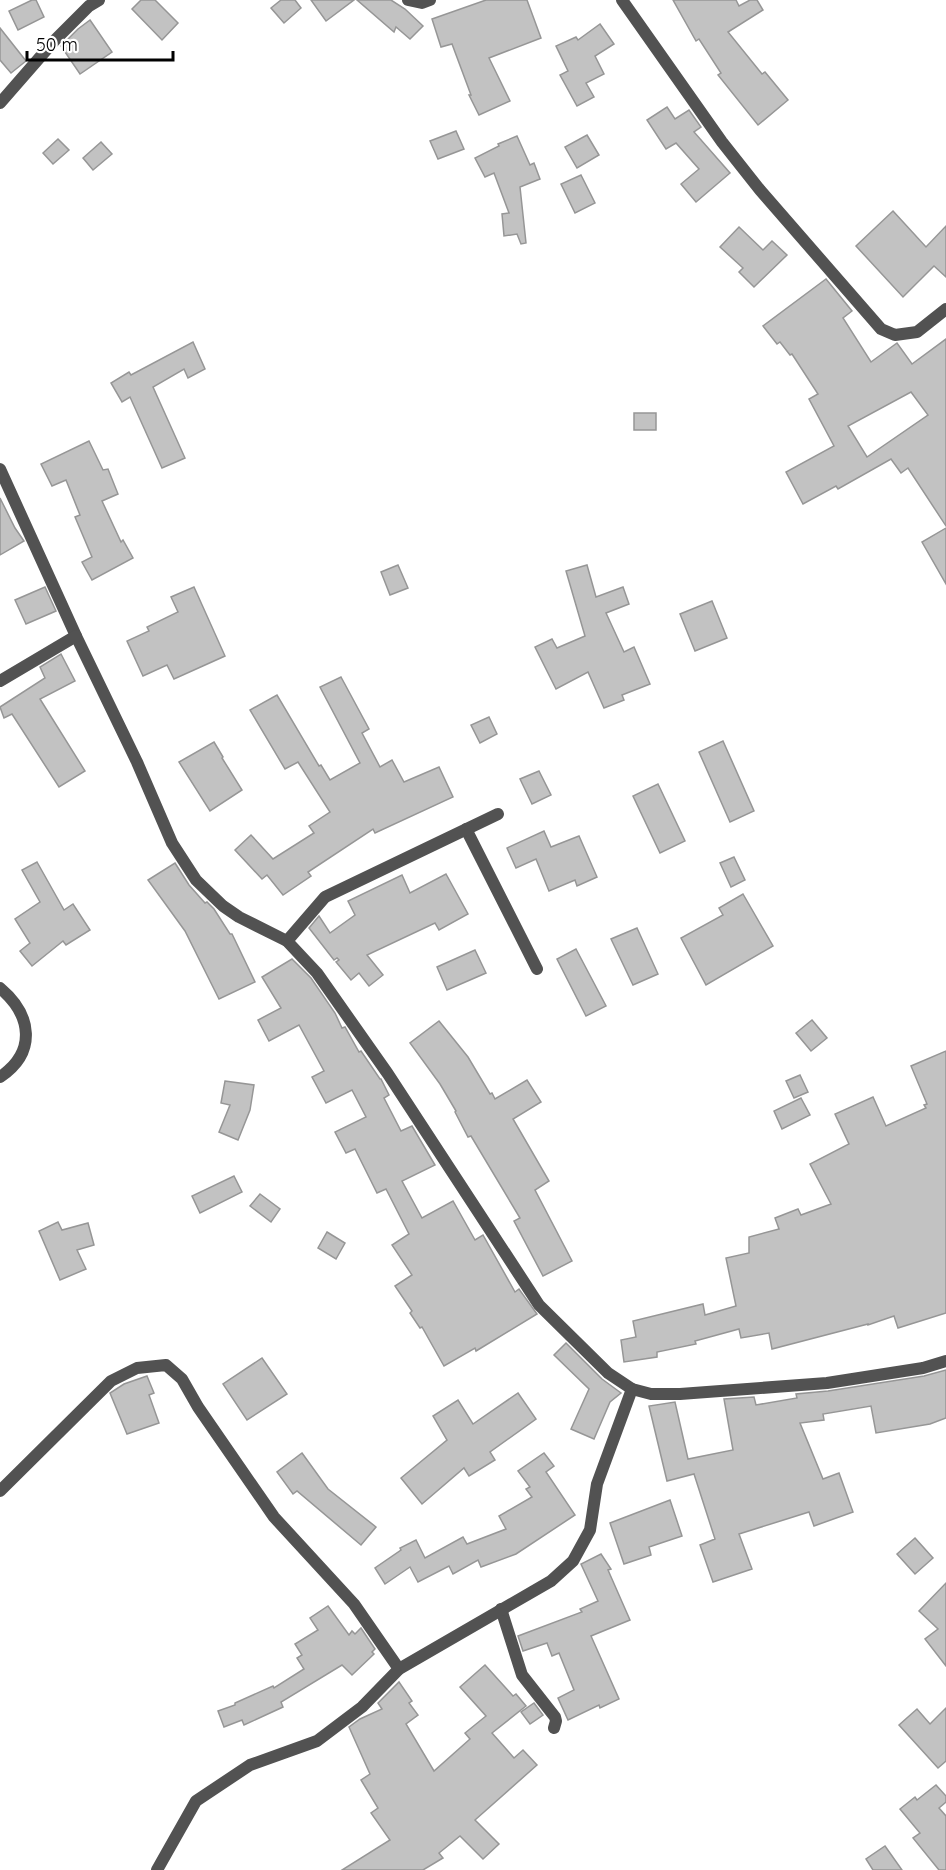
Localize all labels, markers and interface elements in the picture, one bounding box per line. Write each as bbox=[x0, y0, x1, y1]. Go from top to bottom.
scale bar bbox=[27, 24, 172, 62]
text: 50 m bbox=[36, 33, 78, 56]

